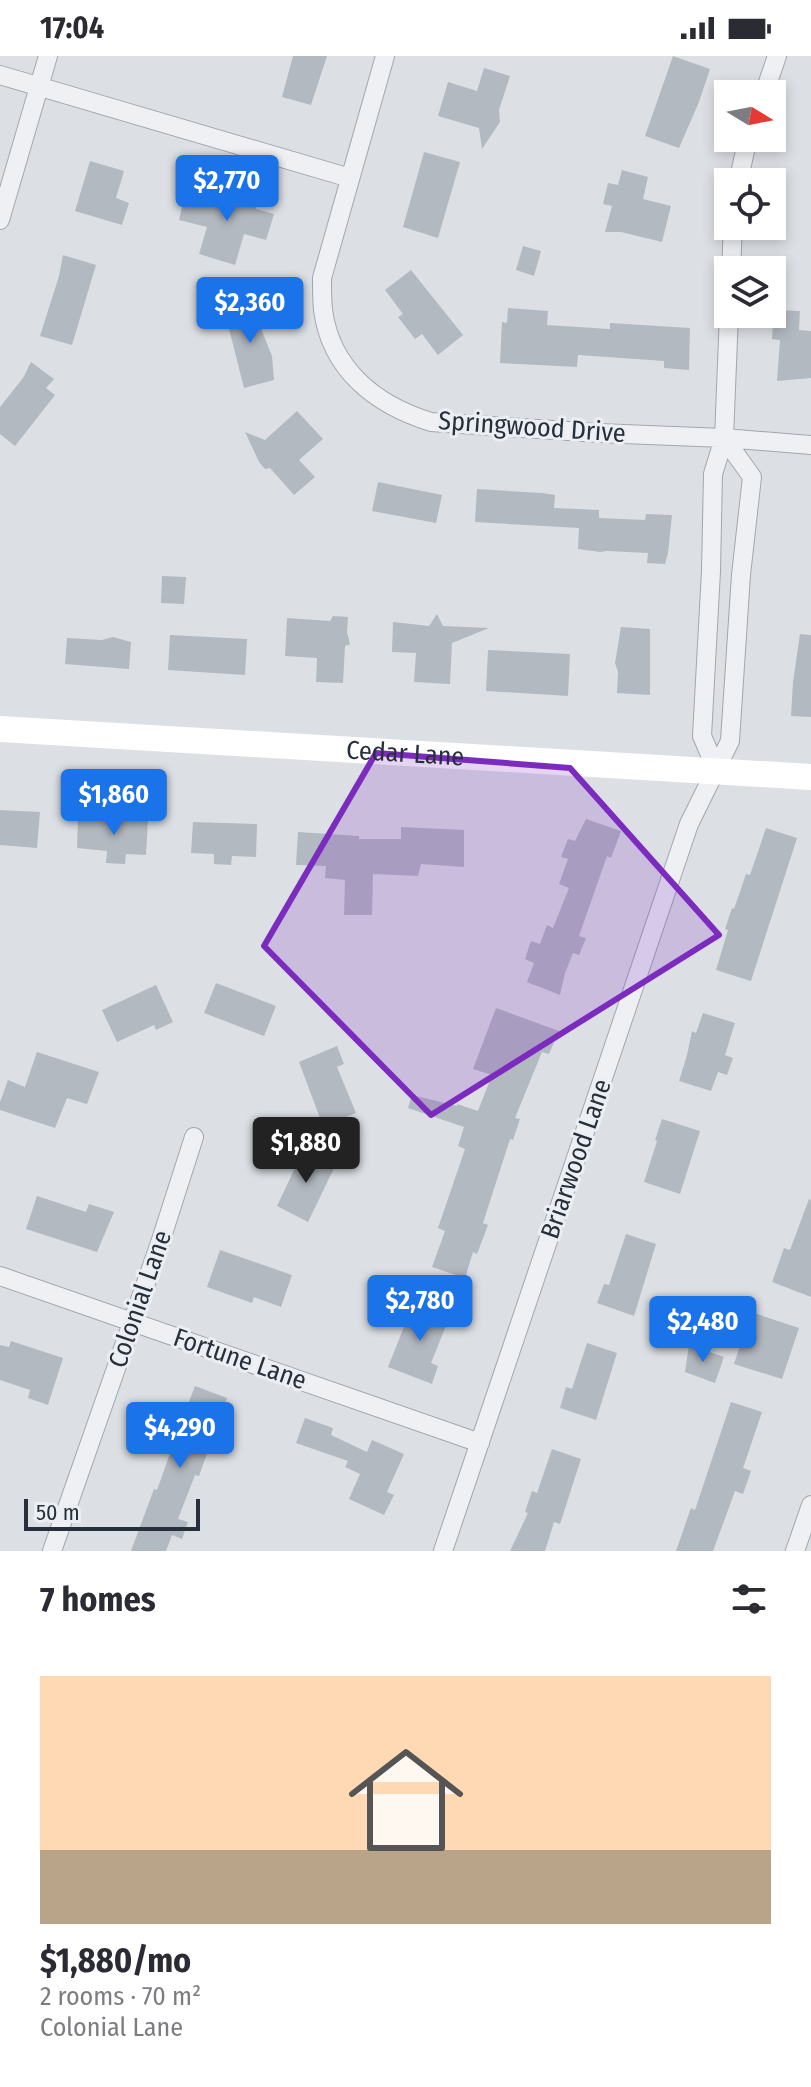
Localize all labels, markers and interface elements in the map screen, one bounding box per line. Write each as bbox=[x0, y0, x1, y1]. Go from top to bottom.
text: 17:04 bbox=[40, 10, 104, 46]
north arrow bbox=[714, 80, 786, 152]
map controls bbox=[714, 80, 786, 328]
pin: $2,770 bbox=[162, 155, 292, 223]
text: $2,770 bbox=[194, 165, 260, 196]
button: locate bbox=[714, 168, 786, 240]
button: layers bbox=[714, 256, 786, 328]
pin: $2,360 bbox=[185, 277, 315, 345]
text: $2,360 bbox=[214, 287, 286, 318]
street label: Springwood Drive bbox=[437, 405, 627, 449]
street label: Cedar Lane bbox=[345, 734, 465, 772]
pin: $1,860 bbox=[49, 769, 179, 837]
text: $1,860 bbox=[79, 779, 149, 810]
street label: Briarwood Lane bbox=[534, 1075, 618, 1243]
pin: $1,880 bbox=[241, 1117, 371, 1185]
text: $1,880 bbox=[271, 1127, 341, 1158]
street label: Colonial Lane bbox=[102, 1226, 178, 1372]
pin: $2,780 bbox=[355, 1275, 485, 1343]
text: $2,780 bbox=[385, 1285, 455, 1316]
pin: $2,480 bbox=[638, 1296, 768, 1364]
text: $2,480 bbox=[667, 1306, 739, 1337]
street label: Fortune Lane bbox=[169, 1322, 311, 1396]
pin: $4,290 bbox=[115, 1402, 245, 1470]
text: $4,290 bbox=[144, 1412, 216, 1443]
scale bar bbox=[24, 1495, 200, 1531]
text: 50 m bbox=[36, 1499, 80, 1526]
icon: filters bbox=[727, 1577, 771, 1621]
text: 7 homes bbox=[40, 1579, 156, 1620]
icon: home bbox=[334, 1728, 478, 1872]
text: $1,880/mo bbox=[40, 1940, 191, 1981]
text: 2 rooms · 70 m² bbox=[40, 1981, 201, 2012]
text: Colonial Lane bbox=[40, 2012, 183, 2043]

